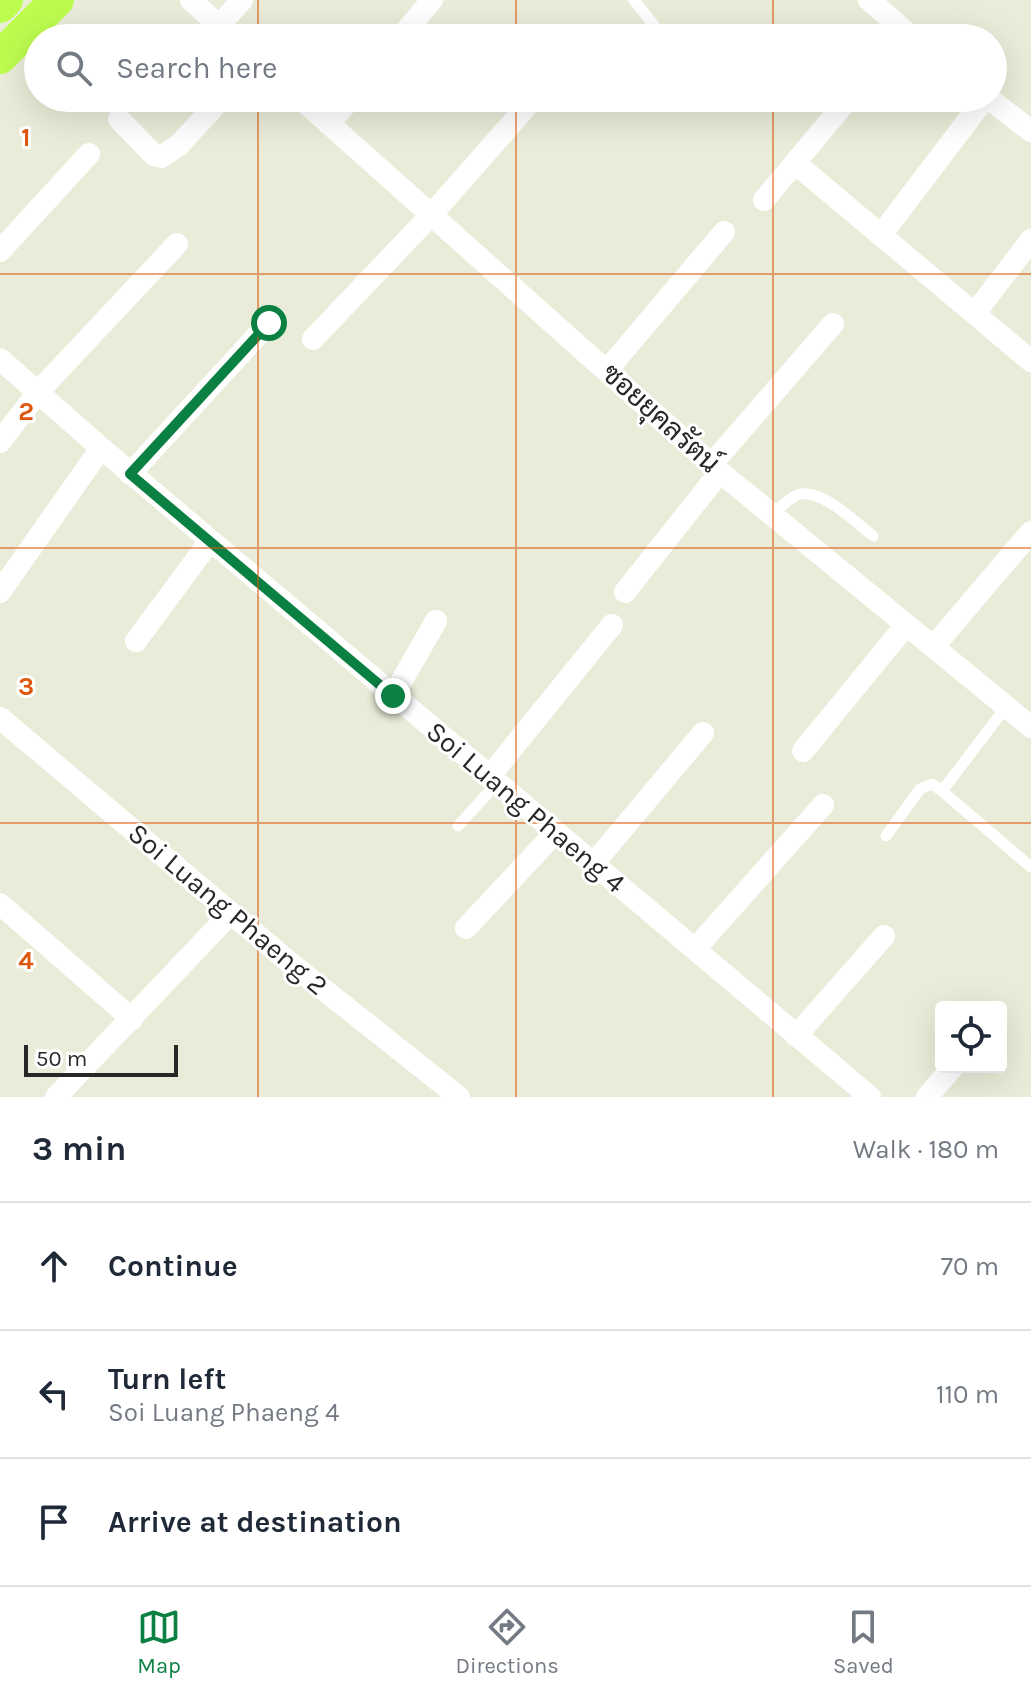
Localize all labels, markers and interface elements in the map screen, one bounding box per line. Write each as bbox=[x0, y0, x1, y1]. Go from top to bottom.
search box bbox=[24, 24, 1007, 112]
icon: search bbox=[52, 46, 96, 90]
text: Search here bbox=[116, 50, 277, 86]
text: 1 bbox=[21, 122, 31, 153]
route start bbox=[251, 305, 287, 341]
street label: ซอยยุคลรัตน์ bbox=[593, 354, 729, 482]
text: 2 bbox=[18, 396, 34, 427]
text: 3 bbox=[18, 671, 34, 702]
route end bbox=[375, 678, 411, 714]
street label: Soi Luang Phaeng 4 bbox=[420, 714, 632, 900]
street label: Soi Luang Phaeng 2 bbox=[122, 816, 334, 1002]
text: 4 bbox=[18, 945, 34, 976]
map controls bbox=[935, 1001, 1007, 1073]
button: locate bbox=[935, 1001, 1007, 1073]
scale bar bbox=[24, 1041, 178, 1077]
text: 50 m bbox=[36, 1046, 87, 1072]
text: 3 min bbox=[32, 1129, 126, 1169]
text: Walk · 180 m bbox=[853, 1134, 999, 1165]
icon: ahead bbox=[32, 1244, 76, 1288]
text: Continue bbox=[108, 1248, 238, 1284]
text: 70 m bbox=[941, 1251, 999, 1282]
text: Turn left bbox=[108, 1361, 226, 1397]
icon: left bbox=[32, 1372, 76, 1416]
text: 110 m bbox=[936, 1379, 999, 1410]
text: Soi Luang Phaeng 4 bbox=[108, 1397, 339, 1428]
icon: arrive bbox=[32, 1500, 76, 1544]
text: Arrive at destination bbox=[108, 1504, 402, 1540]
tab: Map bbox=[137, 1605, 181, 1679]
tab: Directions bbox=[455, 1605, 559, 1679]
tab: Saved bbox=[833, 1605, 894, 1679]

